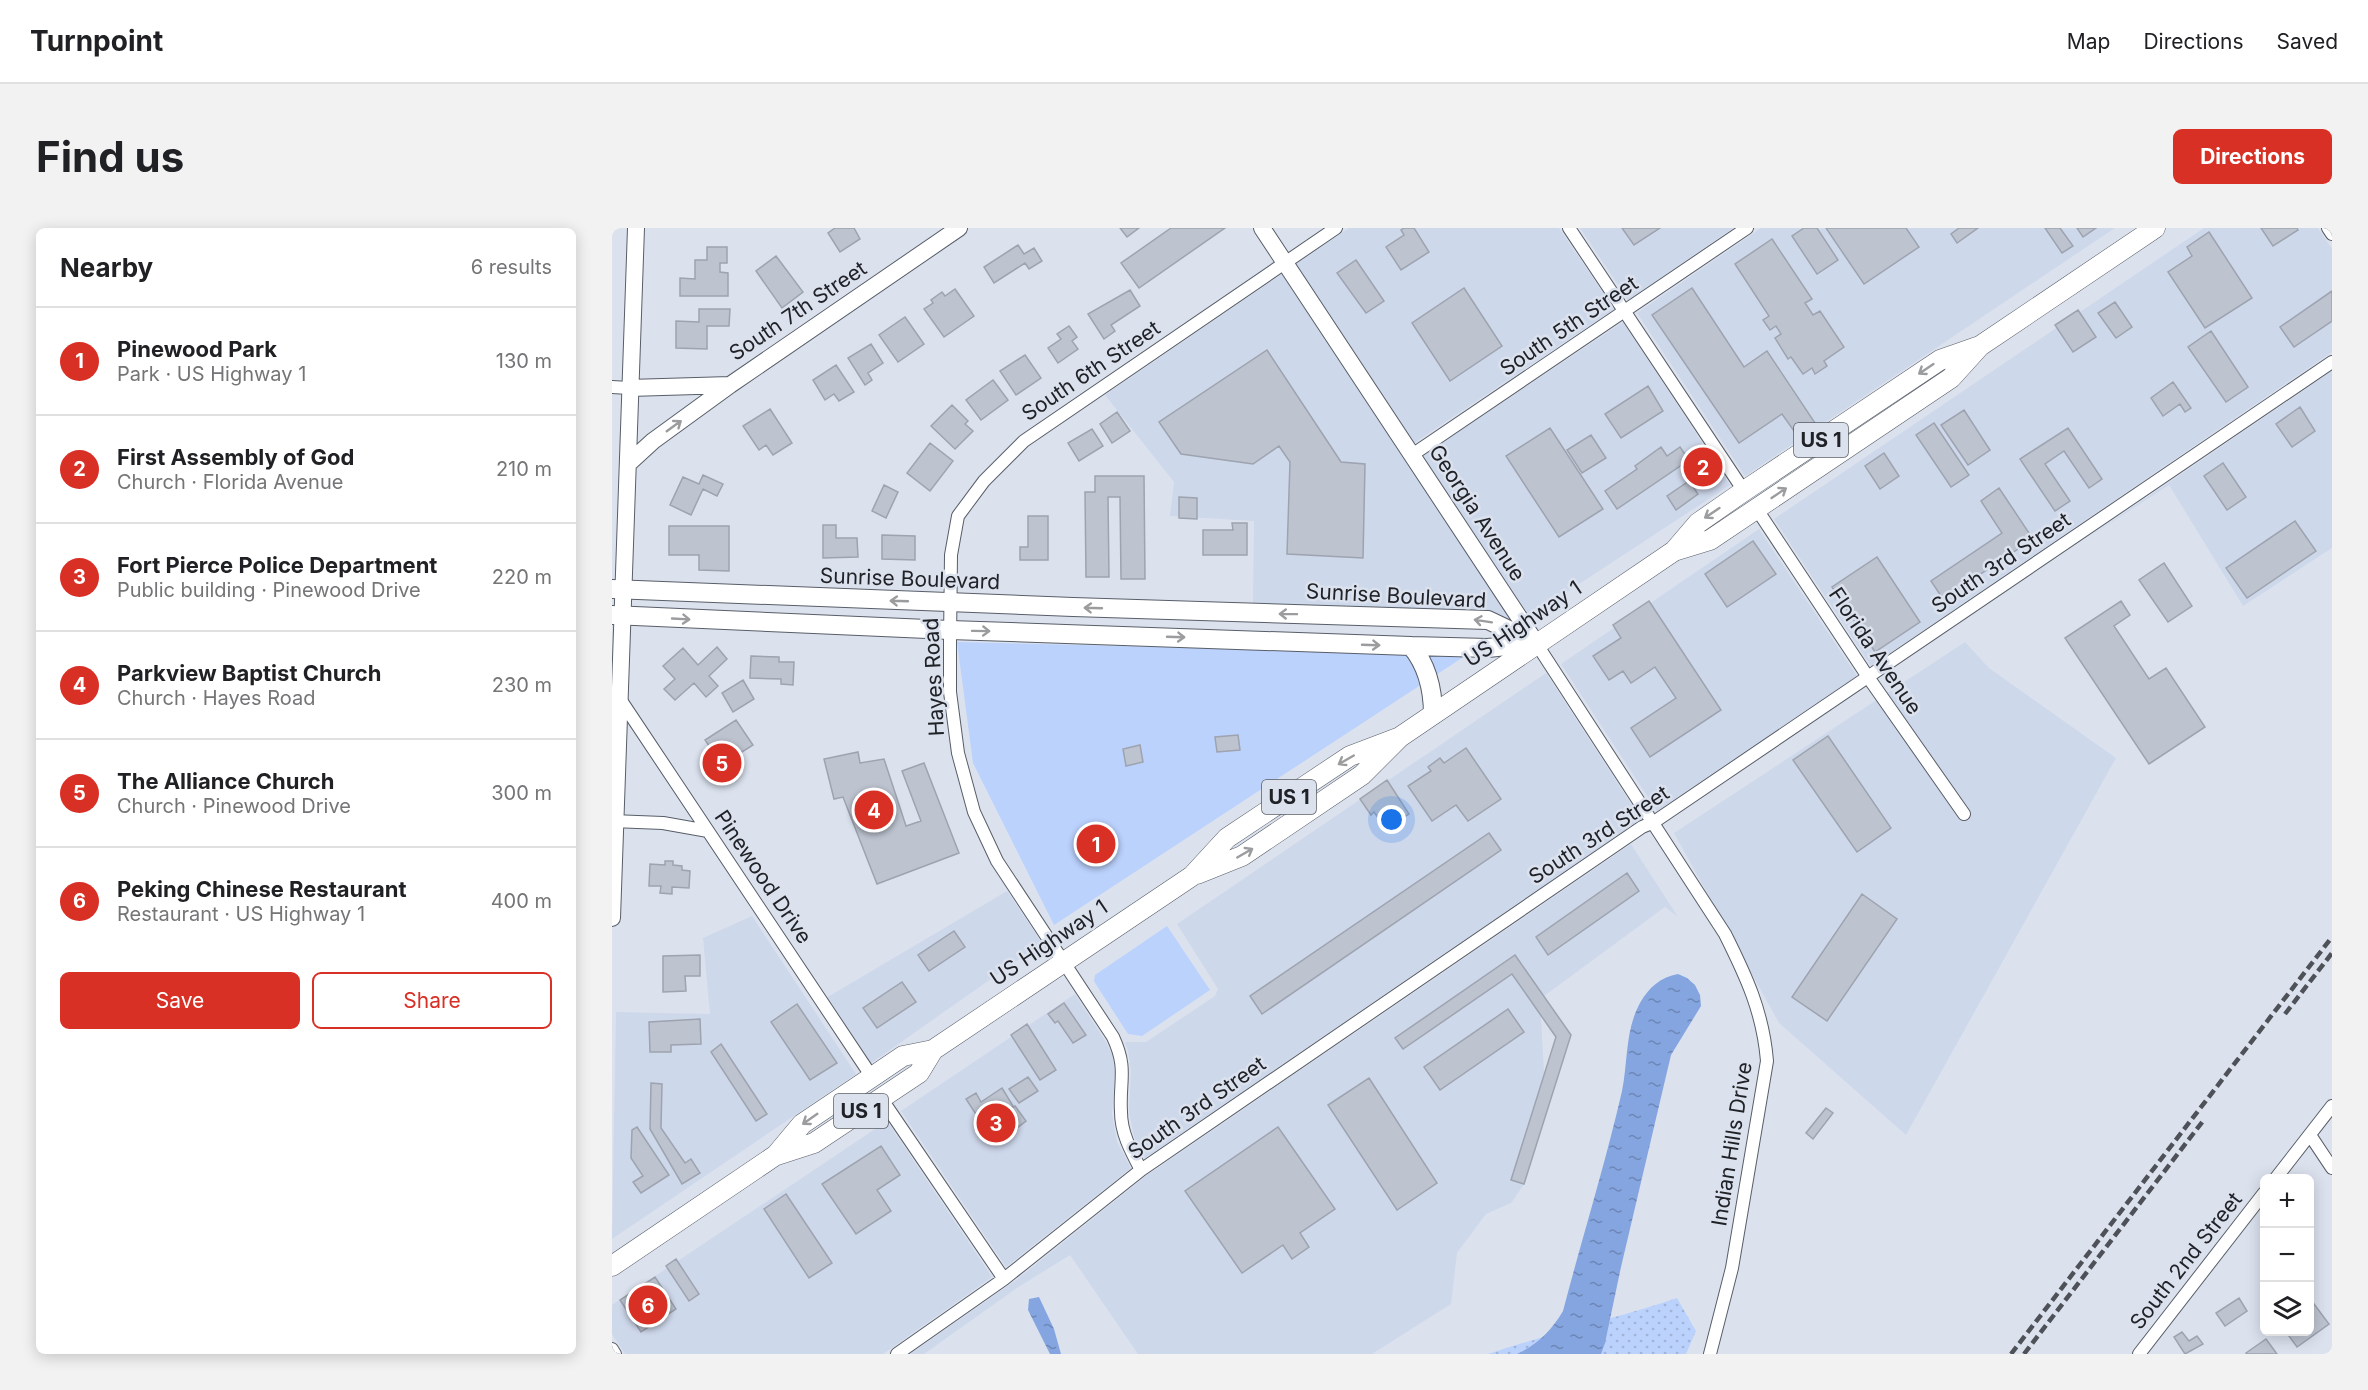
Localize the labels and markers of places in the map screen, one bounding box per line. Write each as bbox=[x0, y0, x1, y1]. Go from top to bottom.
pin: 2 bbox=[1684, 444, 1722, 490]
pin: 5 bbox=[702, 740, 742, 786]
pin: 4 bbox=[854, 788, 894, 832]
pin: 1 bbox=[1076, 822, 1116, 866]
pin: 3 bbox=[976, 1100, 1016, 1146]
pin: 6 bbox=[628, 1282, 668, 1328]

